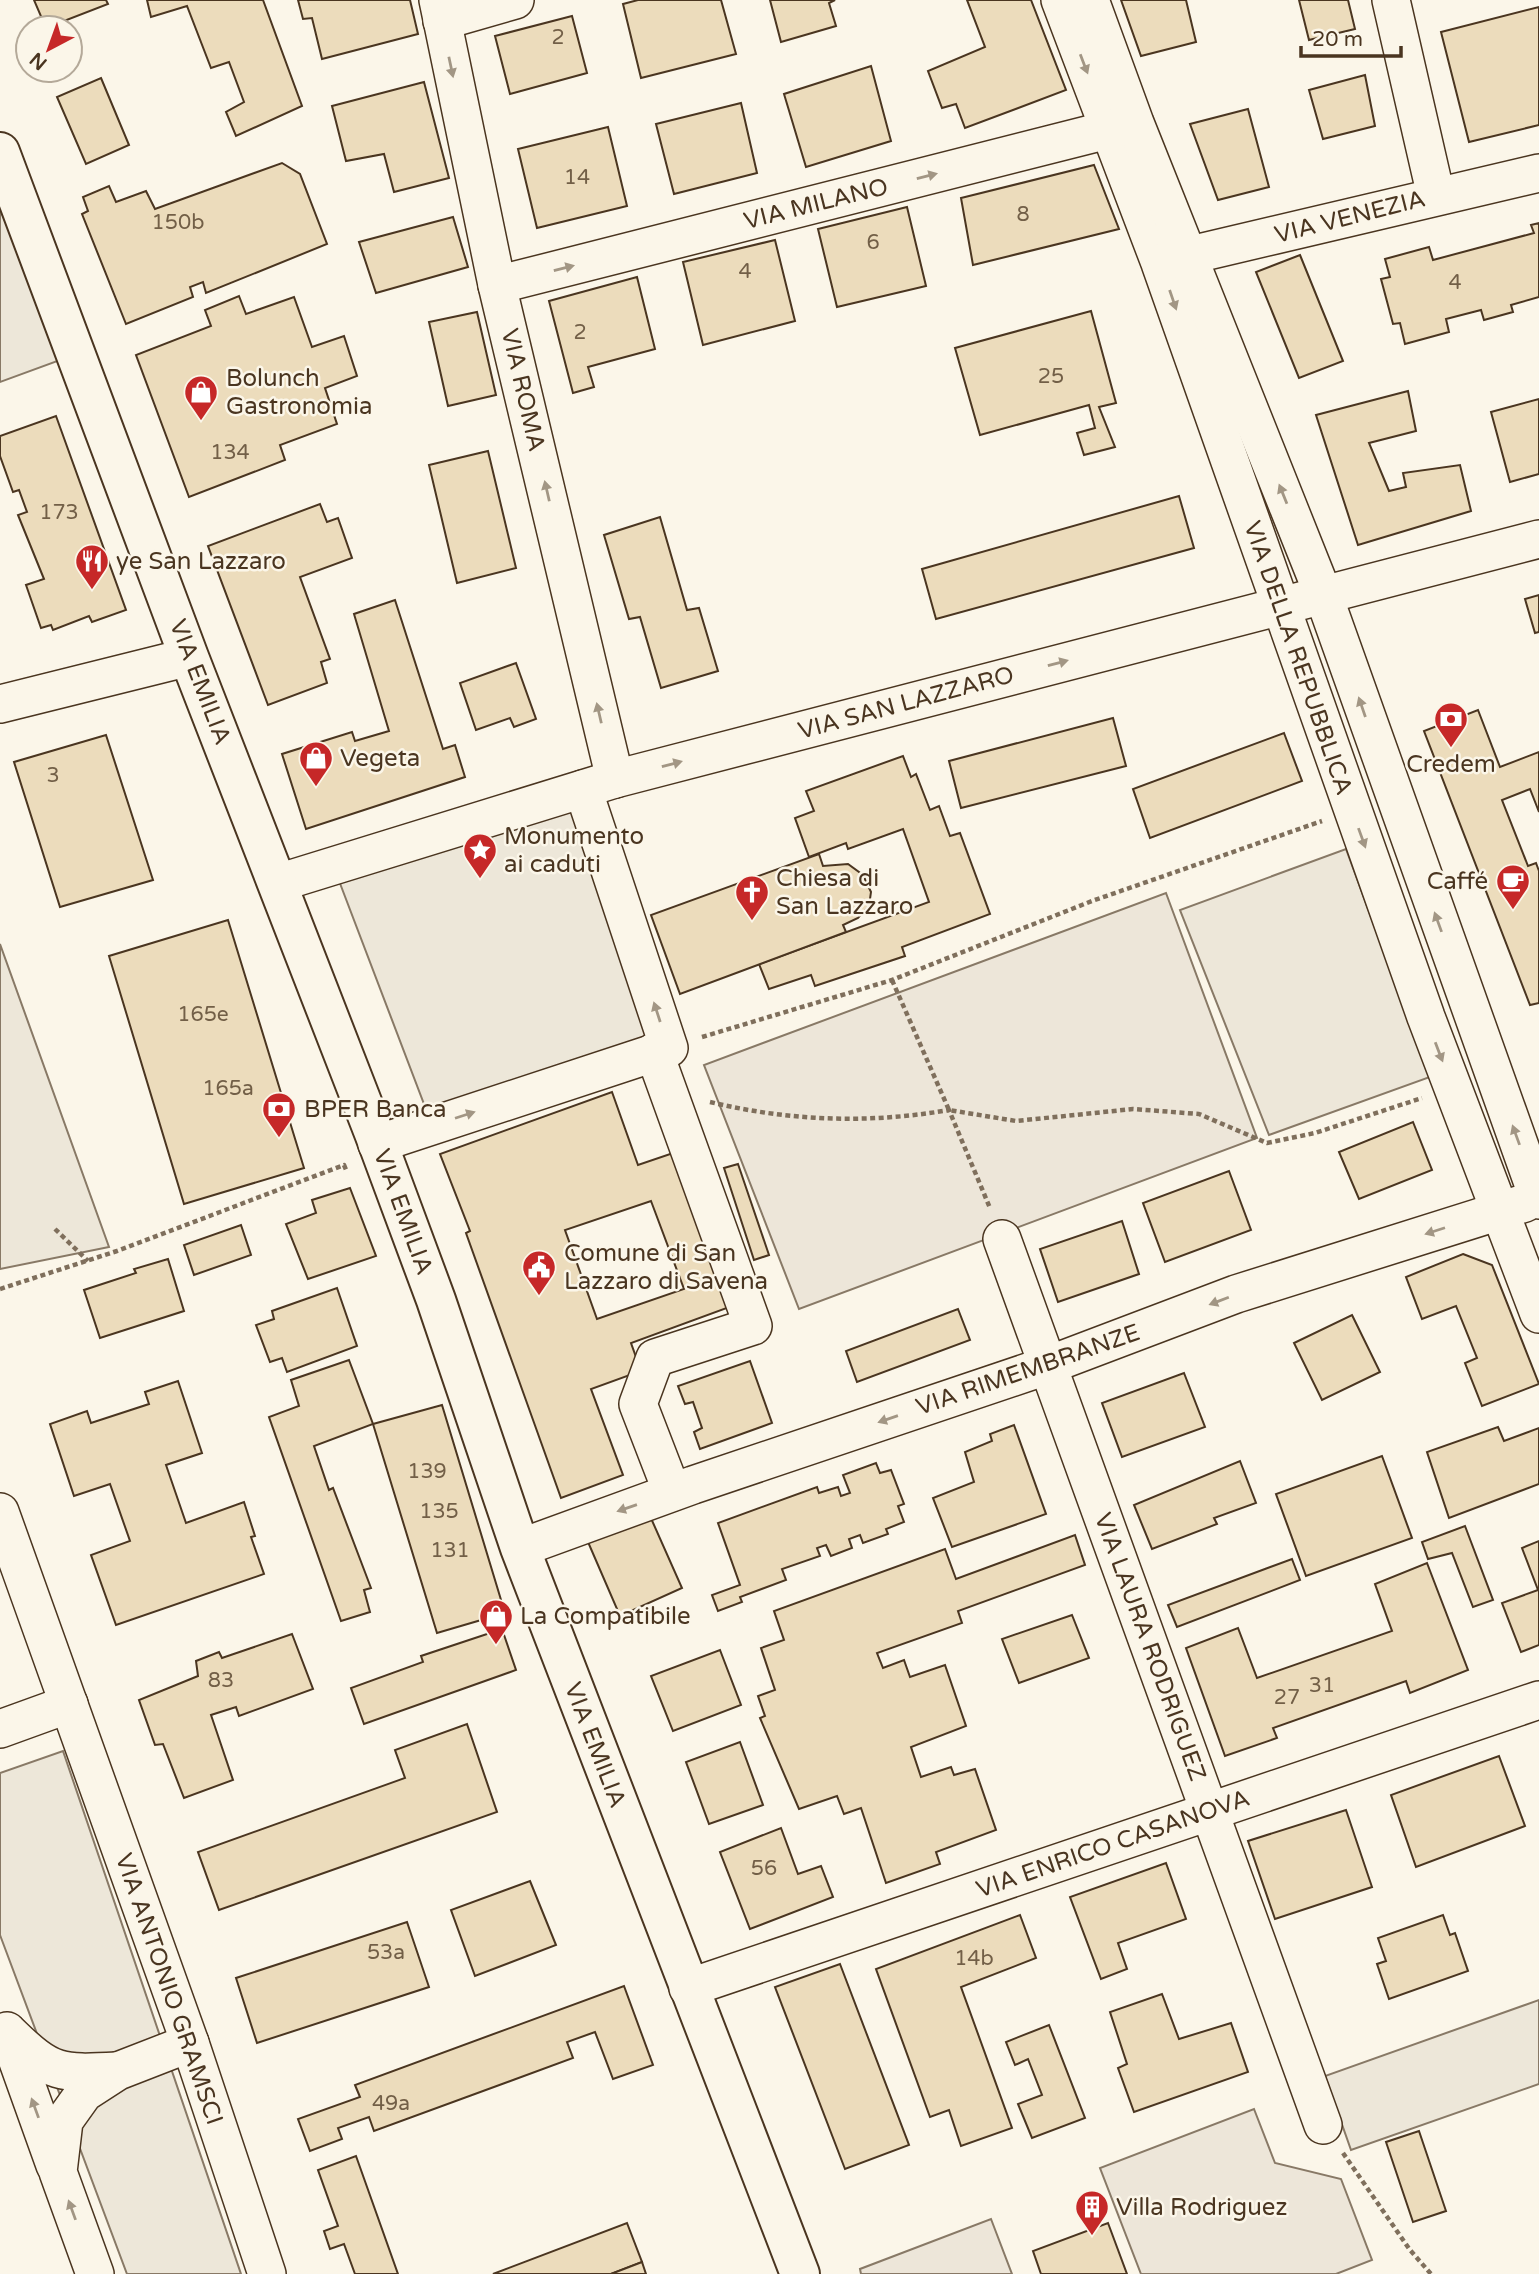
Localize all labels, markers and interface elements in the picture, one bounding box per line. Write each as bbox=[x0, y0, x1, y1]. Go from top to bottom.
north arrow bbox=[14, 14, 84, 84]
scale bar bbox=[1301, 14, 1401, 58]
house number: 2 bbox=[551, 25, 565, 50]
text: 20 m bbox=[1312, 27, 1363, 52]
text: N bbox=[26, 48, 51, 74]
one-way arrow bbox=[1079, 53, 1090, 74]
one-way arrow bbox=[446, 56, 457, 78]
house number: 14 bbox=[564, 165, 590, 190]
one-way arrow bbox=[916, 170, 938, 181]
street label: VIA MILANO bbox=[741, 172, 891, 236]
street label: VIA VENEZIA bbox=[1272, 184, 1428, 250]
house number: 8 bbox=[1016, 202, 1030, 227]
house number: 150b bbox=[152, 210, 204, 235]
house number: 6 bbox=[866, 230, 880, 255]
house number: 4 bbox=[738, 259, 752, 284]
one-way arrow bbox=[553, 262, 575, 273]
house number: 4 bbox=[1448, 270, 1462, 295]
one-way arrow bbox=[1168, 289, 1179, 310]
house number: 2 bbox=[573, 320, 587, 345]
street label: VIA ROMA bbox=[495, 326, 551, 454]
place label: Bolunch Gastronomia bbox=[226, 364, 372, 421]
house number: 25 bbox=[1038, 364, 1064, 389]
shop icon: Bolunch Gastronomia bbox=[182, 373, 220, 422]
house number: 134 bbox=[210, 440, 250, 465]
one-way arrow bbox=[541, 480, 552, 502]
one-way arrow bbox=[1277, 483, 1288, 504]
house number: 173 bbox=[39, 500, 79, 525]
street label: VIA DELLA REPUBBLICA bbox=[1237, 517, 1359, 799]
restaurant icon: ye San Lazzaro bbox=[73, 542, 111, 591]
place label: ye San Lazzaro bbox=[116, 547, 286, 576]
street label: VIA EMILIA bbox=[163, 615, 237, 749]
one-way arrow bbox=[1047, 657, 1069, 668]
street label: VIA SAN LAZZARO bbox=[795, 660, 1017, 746]
one-way arrow bbox=[1356, 697, 1367, 718]
bank icon: Credem bbox=[1432, 700, 1470, 749]
one-way arrow bbox=[593, 702, 604, 724]
shop icon: Vegeta bbox=[297, 739, 335, 788]
place label: Vegeta bbox=[340, 744, 420, 773]
place label: Credem bbox=[1406, 750, 1496, 779]
one-way arrow bbox=[661, 758, 683, 769]
house number: 3 bbox=[46, 763, 60, 788]
place label: Monumento ai caduti bbox=[504, 822, 644, 879]
one-way arrow bbox=[1357, 828, 1368, 849]
place icon: Monumento ai caduti bbox=[461, 831, 499, 880]
cafe icon: Caffé bbox=[1494, 862, 1532, 911]
place label: Chiesa di San Lazzaro bbox=[776, 864, 913, 921]
place label: Caffé bbox=[1427, 867, 1488, 896]
church icon: Chiesa di San Lazzaro bbox=[733, 873, 771, 922]
one-way arrow bbox=[1432, 911, 1443, 932]
one-way arrow bbox=[651, 1001, 662, 1022]
house number: 165e bbox=[177, 1002, 229, 1027]
one-way arrow bbox=[1434, 1041, 1445, 1062]
house number: 165a bbox=[202, 1076, 254, 1101]
bank icon: BPER Banca bbox=[260, 1090, 298, 1139]
place label: BPER Banca bbox=[304, 1095, 446, 1124]
one-way arrow bbox=[455, 1109, 476, 1119]
one-way arrow bbox=[1510, 1125, 1521, 1146]
street label: VIA EMILIA bbox=[367, 1145, 439, 1279]
one-way arrow bbox=[1425, 1226, 1446, 1236]
place label: Comune di San Lazzaro di Savena bbox=[564, 1239, 768, 1296]
public building icon: Comune di San Lazzaro di Savena bbox=[520, 1248, 558, 1297]
one-way arrow bbox=[1208, 1295, 1229, 1306]
street label: VIA RIMEMBRANZE bbox=[912, 1318, 1144, 1422]
one-way arrow bbox=[878, 1414, 899, 1425]
house number: 139 bbox=[407, 1459, 447, 1484]
house number: 135 bbox=[419, 1499, 459, 1524]
one-way arrow bbox=[616, 1503, 637, 1514]
street label: VIA LAURA RODRIGUEZ bbox=[1088, 1509, 1212, 1785]
house number: 131 bbox=[430, 1538, 470, 1563]
shop icon: La Compatibile bbox=[477, 1597, 515, 1646]
place label: La Compatibile bbox=[520, 1602, 691, 1631]
house number: 83 bbox=[208, 1668, 234, 1693]
house number: 31 bbox=[1309, 1673, 1335, 1698]
street label: VIA EMILIA bbox=[558, 1678, 632, 1812]
house number: 27 bbox=[1274, 1685, 1300, 1710]
street label: VIA ENRICO CASANOVA bbox=[972, 1784, 1254, 1904]
street label: VIA ANTONIO GRAMSCI bbox=[109, 1850, 229, 2128]
house number: 56 bbox=[751, 1856, 777, 1881]
house number: 53a bbox=[367, 1940, 405, 1965]
house number: 14b bbox=[954, 1946, 994, 1971]
house number: 49a bbox=[372, 2091, 410, 2116]
one-way arrow bbox=[29, 2097, 40, 2118]
building icon: Villa Rodriguez bbox=[1073, 2188, 1111, 2237]
place label: Villa Rodriguez bbox=[1116, 2193, 1287, 2222]
one-way arrow bbox=[66, 2199, 77, 2220]

